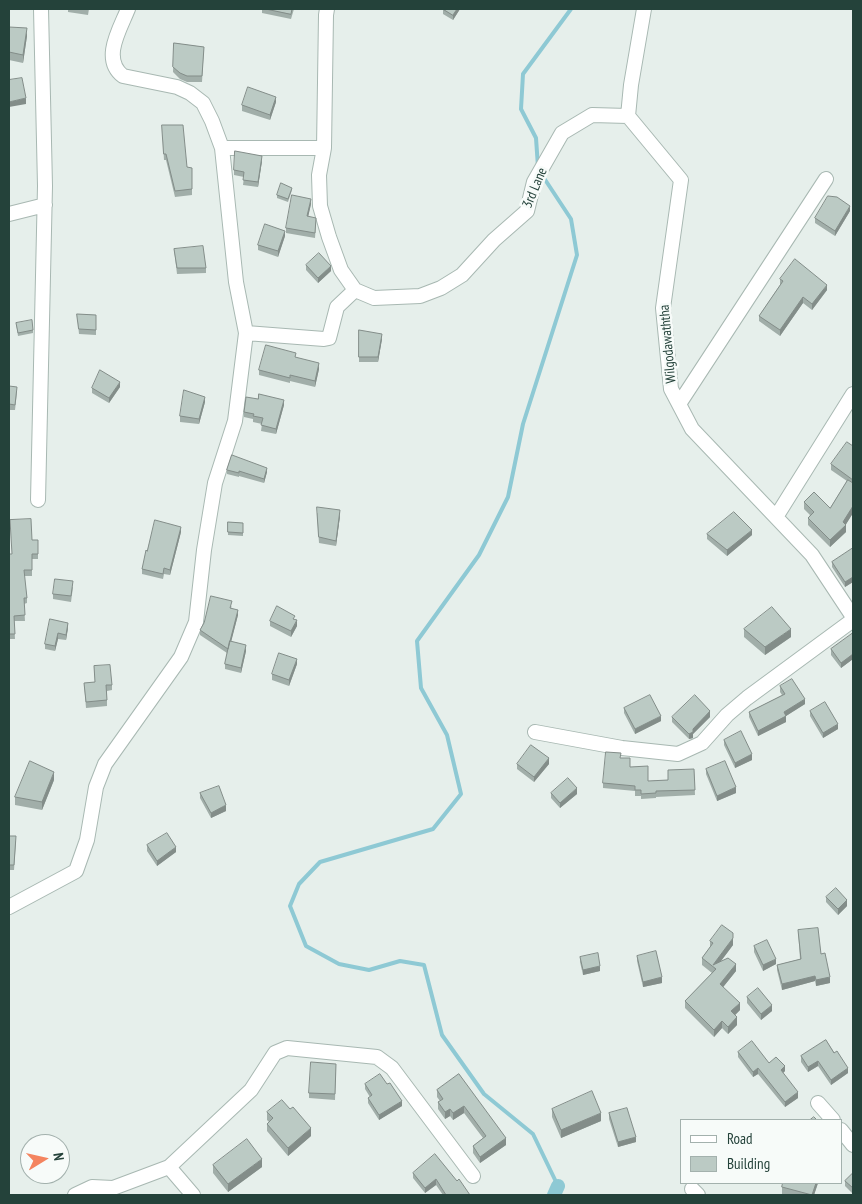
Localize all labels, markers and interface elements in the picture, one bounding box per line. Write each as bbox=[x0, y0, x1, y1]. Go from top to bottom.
street label: 3rd Lane bbox=[519, 165, 551, 211]
street label: Wilgodawaththa bbox=[656, 304, 680, 384]
legend bbox=[680, 1119, 842, 1184]
text: Road bbox=[727, 1129, 753, 1148]
north arrow bbox=[20, 1134, 70, 1184]
text: N bbox=[49, 1152, 68, 1162]
text: Building bbox=[727, 1154, 770, 1173]

